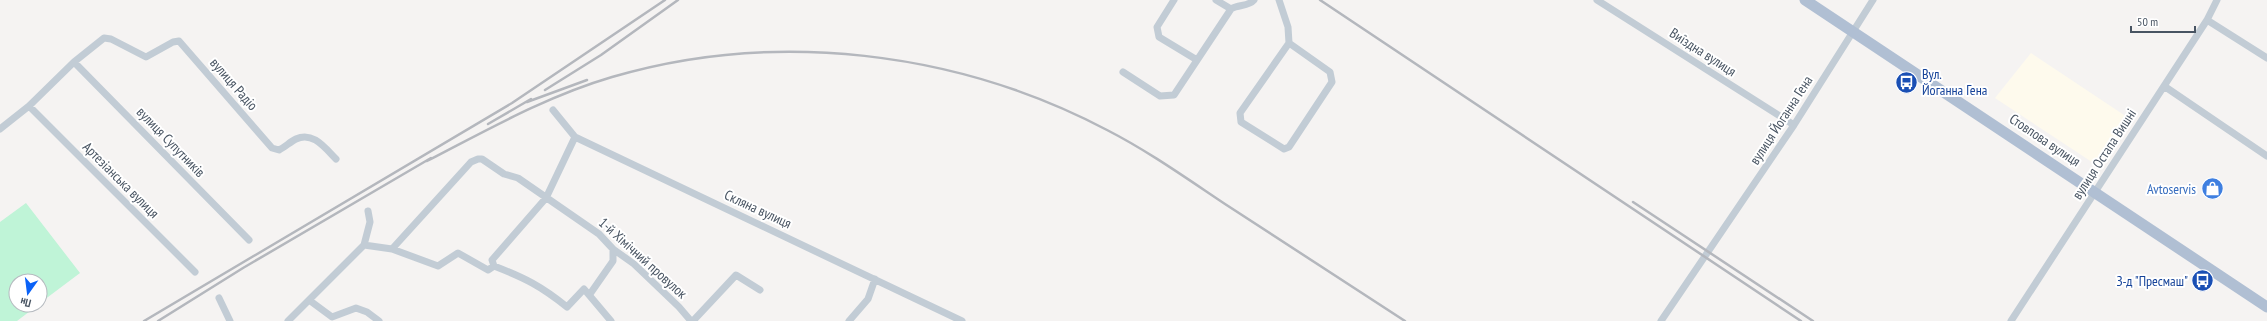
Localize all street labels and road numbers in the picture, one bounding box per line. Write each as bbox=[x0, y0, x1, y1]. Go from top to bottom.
street label: Виїздна вулиця bbox=[1666, 24, 1740, 80]
street label: вулиця Радіо bbox=[206, 54, 262, 114]
street label: вулиця Йоганна Гена bbox=[1746, 72, 1816, 168]
street label: вулиця Супутників bbox=[133, 103, 209, 181]
street label: вулиця Остапа Вишні bbox=[2068, 105, 2140, 203]
street label: Стовпова вулиця bbox=[2006, 110, 2084, 170]
street label: Артезіанська вулиця bbox=[79, 138, 163, 222]
street label: Скляна вулиця bbox=[722, 186, 794, 232]
street label: 1-й Хімічний провулок bbox=[595, 214, 691, 303]

